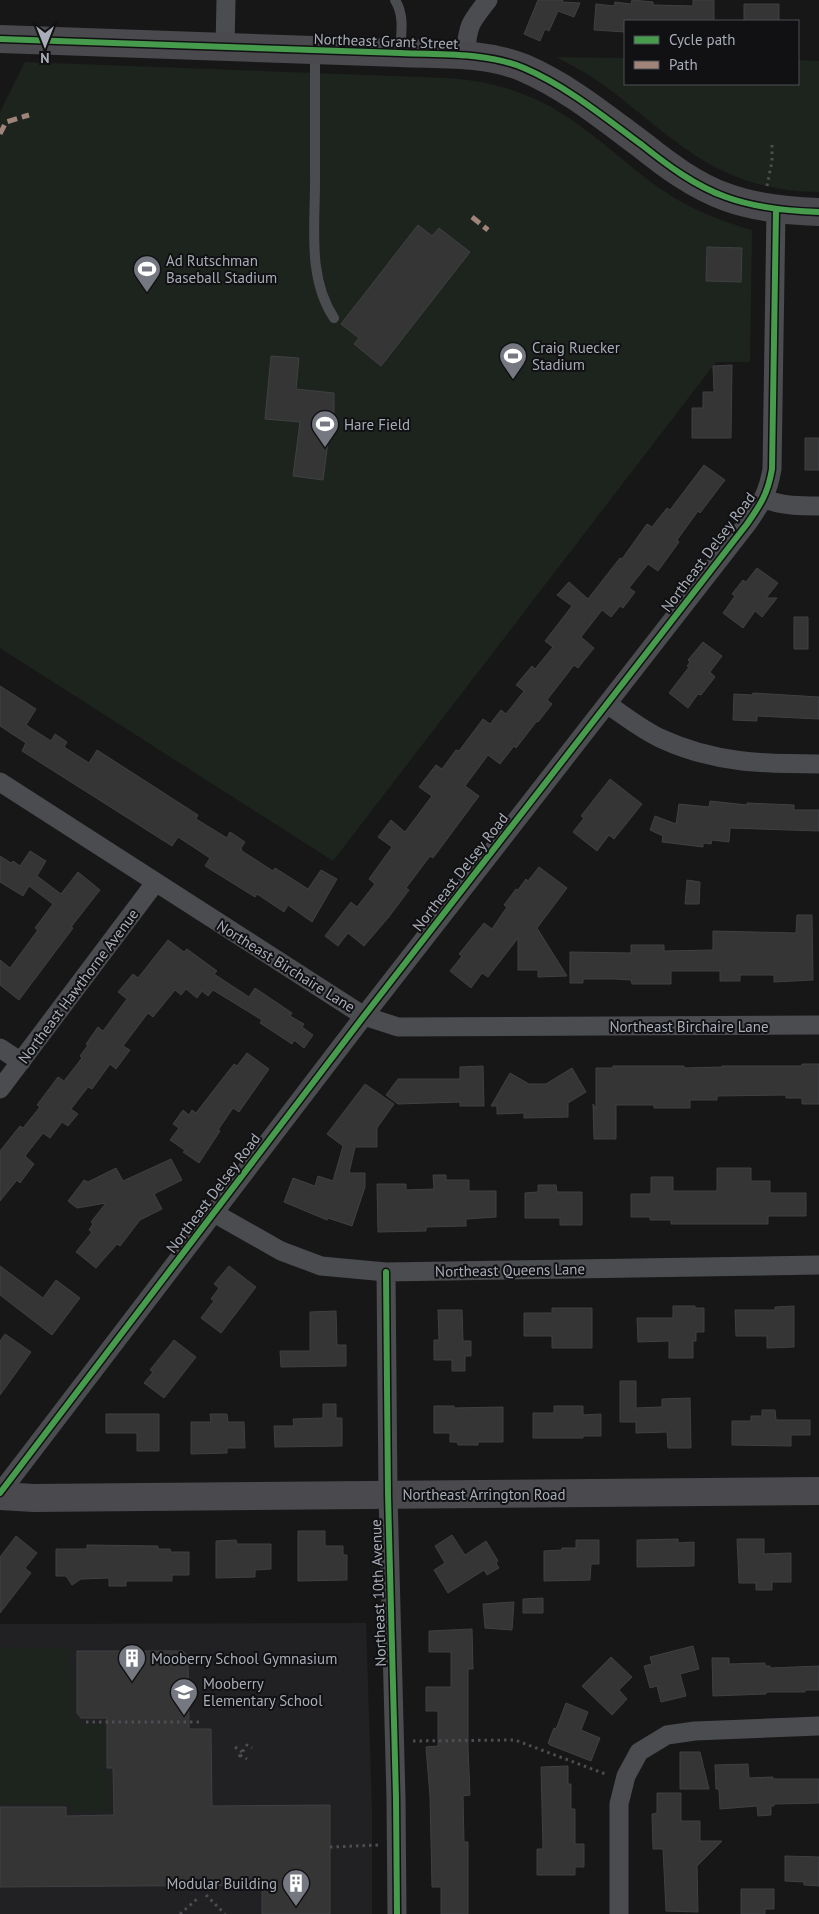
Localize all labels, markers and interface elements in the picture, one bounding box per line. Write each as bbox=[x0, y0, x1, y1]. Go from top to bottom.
north arrow bbox=[20, 20, 70, 70]
legend bbox=[624, 20, 799, 85]
street label: Northeast Grant Street bbox=[313, 29, 459, 53]
text: Cycle path bbox=[669, 30, 735, 49]
text: N bbox=[40, 49, 50, 67]
text: Path bbox=[669, 55, 698, 74]
place label: Ad Rutschman Baseball Stadium bbox=[166, 251, 277, 287]
sports icon: Ad Rutschman Baseball Stadium bbox=[132, 254, 162, 293]
place label: Craig Ruecker Stadium bbox=[532, 338, 620, 374]
sports icon: Craig Ruecker Stadium bbox=[498, 341, 528, 380]
sports icon: Hare Field bbox=[310, 409, 340, 448]
place label: Hare Field bbox=[344, 415, 410, 434]
street label: Northeast Delsey Road bbox=[657, 488, 759, 616]
street label: Northeast Delsey Road bbox=[408, 809, 512, 935]
street label: Northeast Hawthorne Avenue bbox=[14, 905, 142, 1067]
street label: Northeast Birchaire Lane bbox=[213, 916, 359, 1016]
street label: Northeast Birchaire Lane bbox=[609, 1017, 769, 1036]
street label: Northeast Delsey Road bbox=[162, 1129, 264, 1257]
street label: Northeast Queens Lane bbox=[435, 1259, 585, 1281]
street label: Northeast Arrington Road bbox=[402, 1485, 566, 1504]
street label: Northeast 10th Avenue bbox=[366, 1519, 390, 1667]
building icon: Mooberry School Gymnasium bbox=[117, 1643, 147, 1682]
place label: Mooberry School Gymnasium bbox=[151, 1649, 337, 1668]
place label: Mooberry Elementary School bbox=[203, 1674, 323, 1710]
school or university icon: Mooberry Elementary School bbox=[169, 1677, 199, 1716]
building icon: Modular Building bbox=[281, 1868, 311, 1907]
place label: Modular Building bbox=[166, 1874, 277, 1893]

